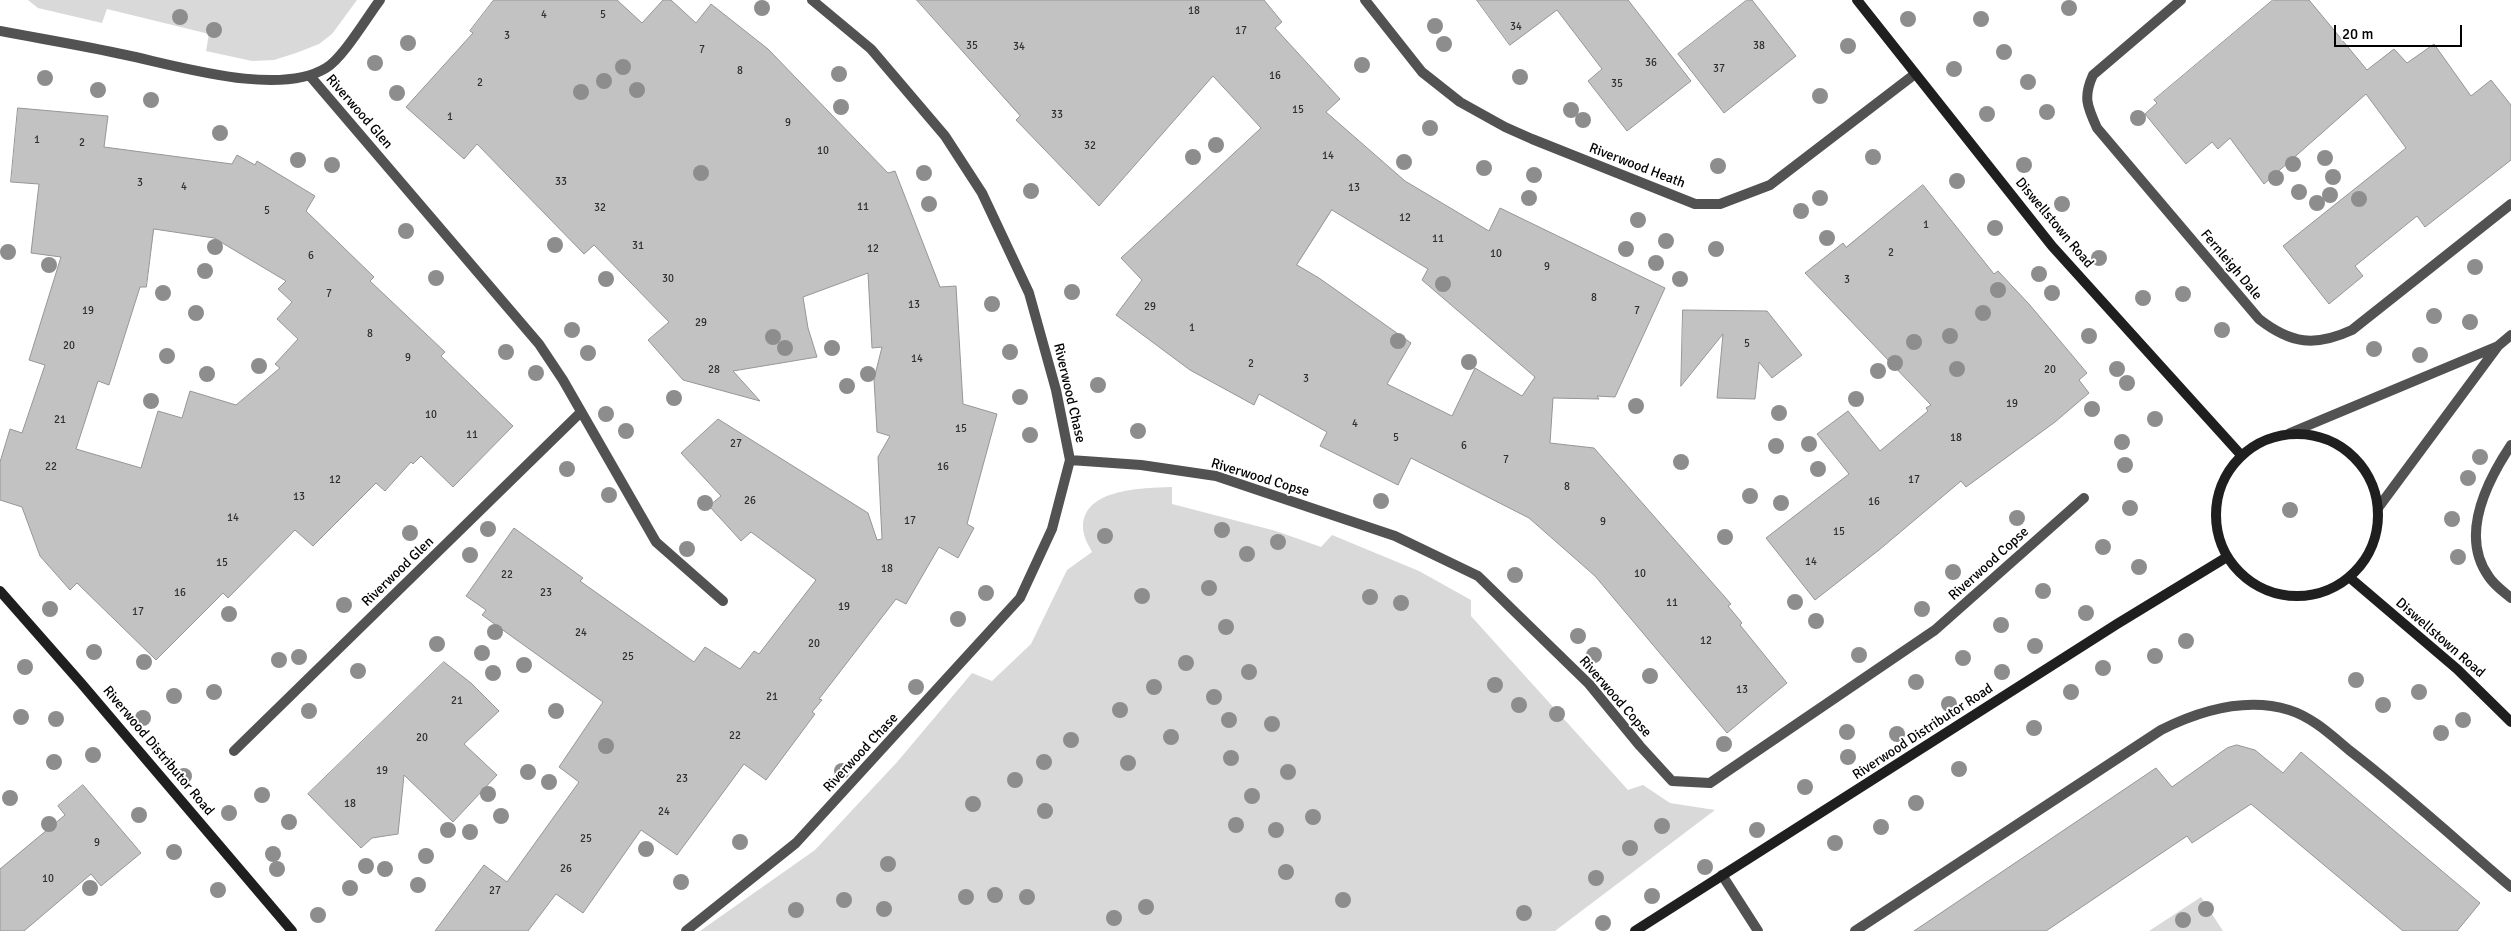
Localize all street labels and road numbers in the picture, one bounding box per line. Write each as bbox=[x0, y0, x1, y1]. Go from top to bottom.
street label: Riverwood Glen bbox=[322, 71, 396, 153]
street label: Riverwood Heath bbox=[1587, 140, 1687, 192]
street label: Diswellstown Road bbox=[2011, 174, 2097, 272]
street label: Fernleigh Dale bbox=[2197, 226, 2265, 304]
street label: Riverwood Chase bbox=[1049, 341, 1089, 445]
street label: Riverwood Copse bbox=[1209, 455, 1311, 501]
street label: Riverwood Copse bbox=[1946, 524, 2032, 604]
street label: Riverwood Glen bbox=[359, 534, 437, 610]
street label: Diswellstown Road bbox=[2392, 595, 2488, 681]
street label: Riverwood Copse bbox=[1575, 653, 1655, 741]
street label: Riverwood Distributor Road bbox=[1850, 680, 1996, 784]
street label: Riverwood Distributor Road bbox=[99, 683, 217, 819]
street label: Riverwood Chase bbox=[820, 710, 902, 796]

